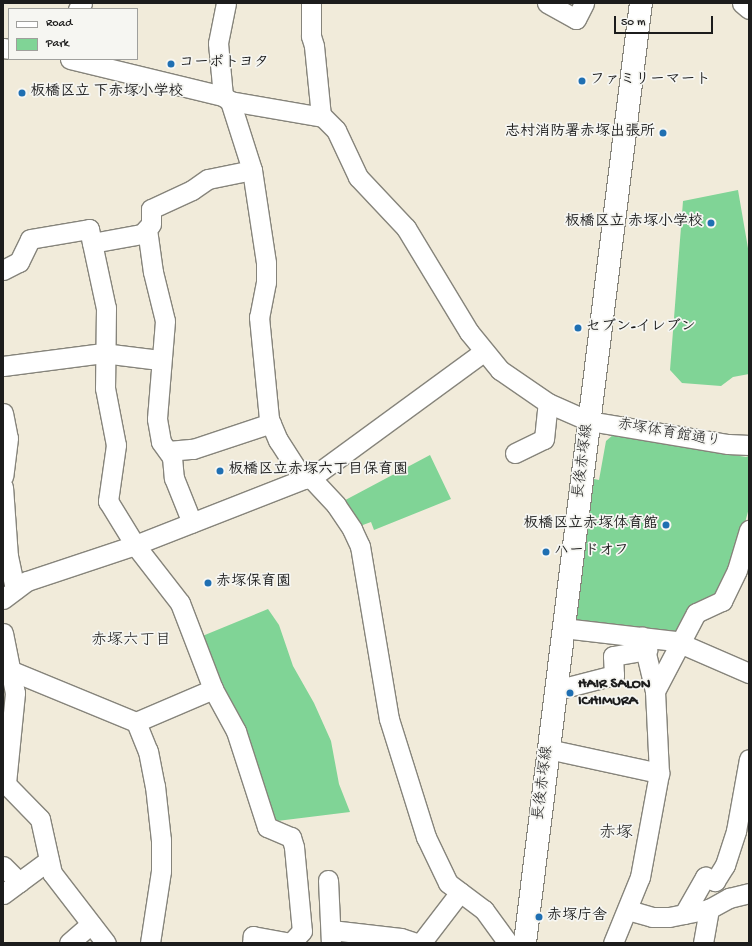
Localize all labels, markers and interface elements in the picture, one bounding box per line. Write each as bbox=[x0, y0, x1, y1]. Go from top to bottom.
legend bbox=[8, 8, 138, 60]
scale bar bbox=[616, 8, 715, 34]
text: 50 m bbox=[621, 16, 646, 30]
text: Road bbox=[46, 17, 72, 31]
text: Park bbox=[46, 37, 69, 51]
place label: コーポトヨタ bbox=[179, 55, 269, 73]
marker: コーポトヨタ bbox=[166, 59, 176, 69]
place label: ファミリーマート bbox=[590, 72, 710, 90]
marker: ファミリーマート bbox=[577, 76, 587, 86]
place label: 板橋区立 下赤塚小学校 bbox=[30, 84, 184, 102]
marker: 板橋区立 下赤塚小学校 bbox=[17, 88, 27, 98]
place label: 志村消防署赤塚出張所 bbox=[505, 124, 655, 142]
marker: 志村消防署赤塚出張所 bbox=[658, 128, 668, 138]
place label: 板橋区立 赤塚小学校 bbox=[564, 214, 703, 232]
marker: 板橋区立 赤塚小学校 bbox=[706, 218, 716, 228]
place label: セブン-イレブン bbox=[586, 319, 696, 337]
marker: セブン-イレブン bbox=[573, 323, 583, 333]
street label: 赤塚体育館通り bbox=[616, 416, 722, 452]
street label: 長後赤塚線 bbox=[570, 423, 598, 499]
place label: 板橋区立赤塚六丁目保育園 bbox=[228, 462, 408, 480]
marker: 板橋区立赤塚六丁目保育園 bbox=[215, 466, 225, 476]
place label: 板橋区立赤塚体育館 bbox=[523, 516, 658, 534]
marker: 板橋区立赤塚体育館 bbox=[661, 520, 671, 530]
place label: ハードオフ bbox=[554, 543, 629, 561]
marker: ハードオフ bbox=[541, 547, 551, 557]
place label: 赤塚保育園 bbox=[216, 574, 291, 592]
marker: 赤塚保育園 bbox=[203, 578, 213, 588]
district label: 赤塚六丁目 bbox=[91, 632, 171, 652]
place label: HAIR SALON ICHIMURA bbox=[578, 675, 651, 710]
marker: HAIR SALON ICHIMURA bbox=[565, 688, 575, 698]
street label: 長後赤塚線 bbox=[530, 745, 558, 821]
district label: 赤塚 bbox=[599, 825, 633, 845]
place label: 赤塚庁舎 bbox=[547, 908, 607, 926]
marker: 赤塚庁舎 bbox=[534, 912, 544, 922]

